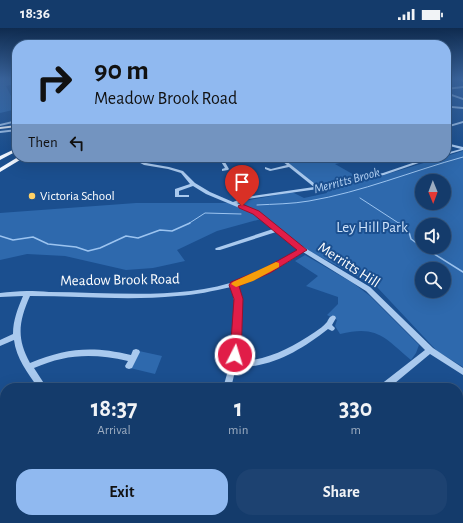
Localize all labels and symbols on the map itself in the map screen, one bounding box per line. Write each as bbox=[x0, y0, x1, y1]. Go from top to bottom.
pin bbox=[225, 165, 259, 206]
water label: Merritts Brook bbox=[313, 166, 381, 196]
north arrow bbox=[415, 174, 451, 210]
place label: Victoria School bbox=[40, 190, 115, 203]
marker: Victoria School bbox=[27, 191, 37, 201]
park label: Ley Hill Park bbox=[336, 220, 408, 235]
street label: Merritts Hill bbox=[315, 239, 383, 291]
street label: Meadow Brook Road bbox=[60, 271, 180, 289]
position arrow bbox=[214, 334, 256, 376]

